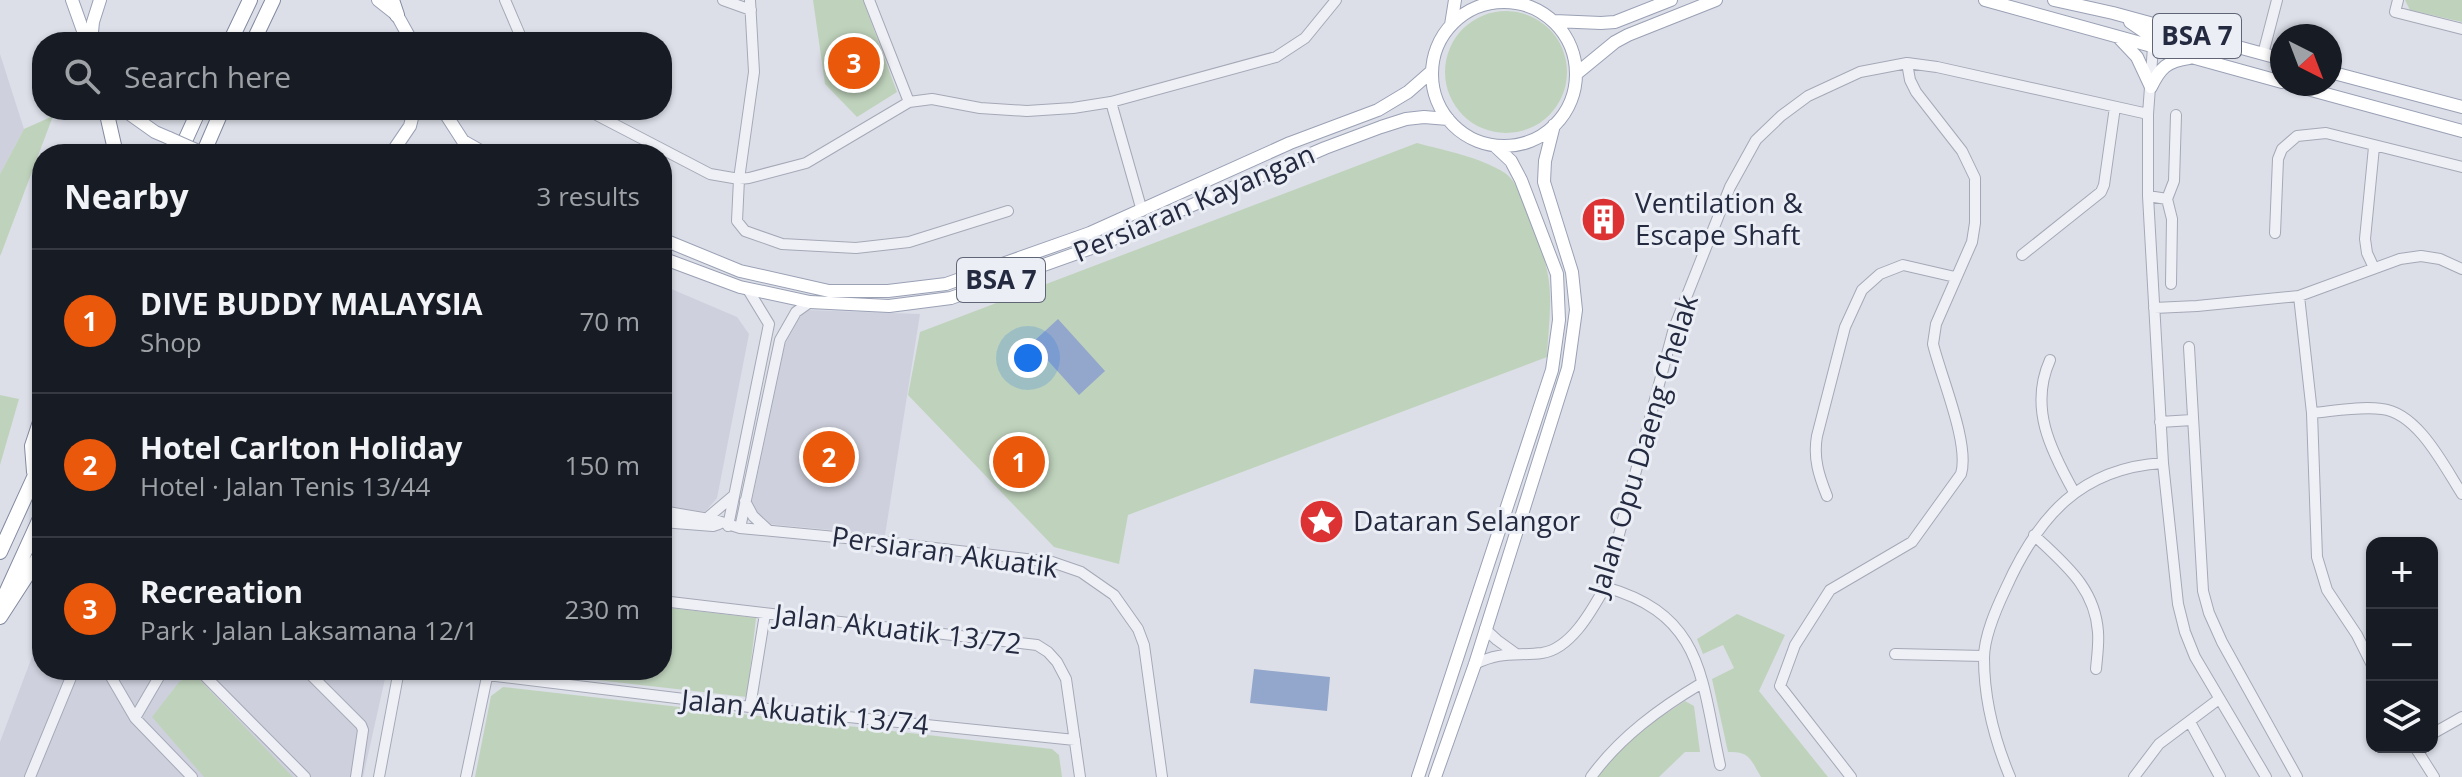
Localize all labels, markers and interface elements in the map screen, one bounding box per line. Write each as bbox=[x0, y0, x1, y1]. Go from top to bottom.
road number: BSA 7 bbox=[2153, 14, 2241, 58]
north arrow bbox=[2270, 24, 2342, 96]
search box bbox=[32, 32, 672, 120]
pin: 3 bbox=[828, 33, 880, 93]
icon: search bbox=[60, 54, 104, 98]
text: Search here bbox=[124, 56, 291, 97]
street label: Persiaran Kayangan bbox=[1067, 134, 1320, 270]
text: Nearby bbox=[64, 173, 189, 219]
text: 3 results bbox=[537, 178, 640, 214]
place label: Ventilation & Escape Shaft bbox=[1635, 183, 1804, 253]
building icon: Ventilation & Escape Shaft bbox=[1580, 195, 1628, 243]
road number: BSA 7 bbox=[957, 258, 1045, 302]
text: DIVE BUDDY MALAYSIA bbox=[140, 283, 483, 324]
street label: Jalan Opu Daeng Chelak bbox=[1577, 289, 1706, 603]
text: 1 bbox=[83, 303, 97, 339]
text: 70 m bbox=[579, 303, 640, 339]
text: Shop bbox=[140, 324, 202, 360]
your location bbox=[1008, 338, 1048, 378]
text: Hotel Carlton Holiday bbox=[140, 427, 462, 468]
pin: 2 bbox=[803, 427, 855, 487]
pin: 1 bbox=[993, 432, 1045, 492]
text: 2 bbox=[83, 447, 97, 483]
text: 150 m bbox=[565, 447, 640, 483]
text: Hotel · Jalan Tenis 13/44 bbox=[140, 468, 430, 504]
place icon: Dataran Selangor bbox=[1298, 497, 1346, 545]
place label: Dataran Selangor bbox=[1353, 501, 1581, 539]
street label: Persiaran Akuatik bbox=[829, 516, 1061, 586]
map controls bbox=[2366, 537, 2438, 753]
button: + bbox=[2366, 537, 2438, 609]
text: Recreation bbox=[140, 571, 303, 612]
text: 3 bbox=[83, 591, 97, 627]
text: 230 m bbox=[565, 591, 640, 627]
street label: Jalan Akuatik 13/72 bbox=[769, 594, 1024, 662]
button: − bbox=[2366, 609, 2438, 681]
text: Park · Jalan Laksamana 12/1 bbox=[140, 612, 478, 648]
street label: Jalan Akuatik 13/74 bbox=[676, 679, 931, 743]
button: layers bbox=[2366, 681, 2438, 753]

